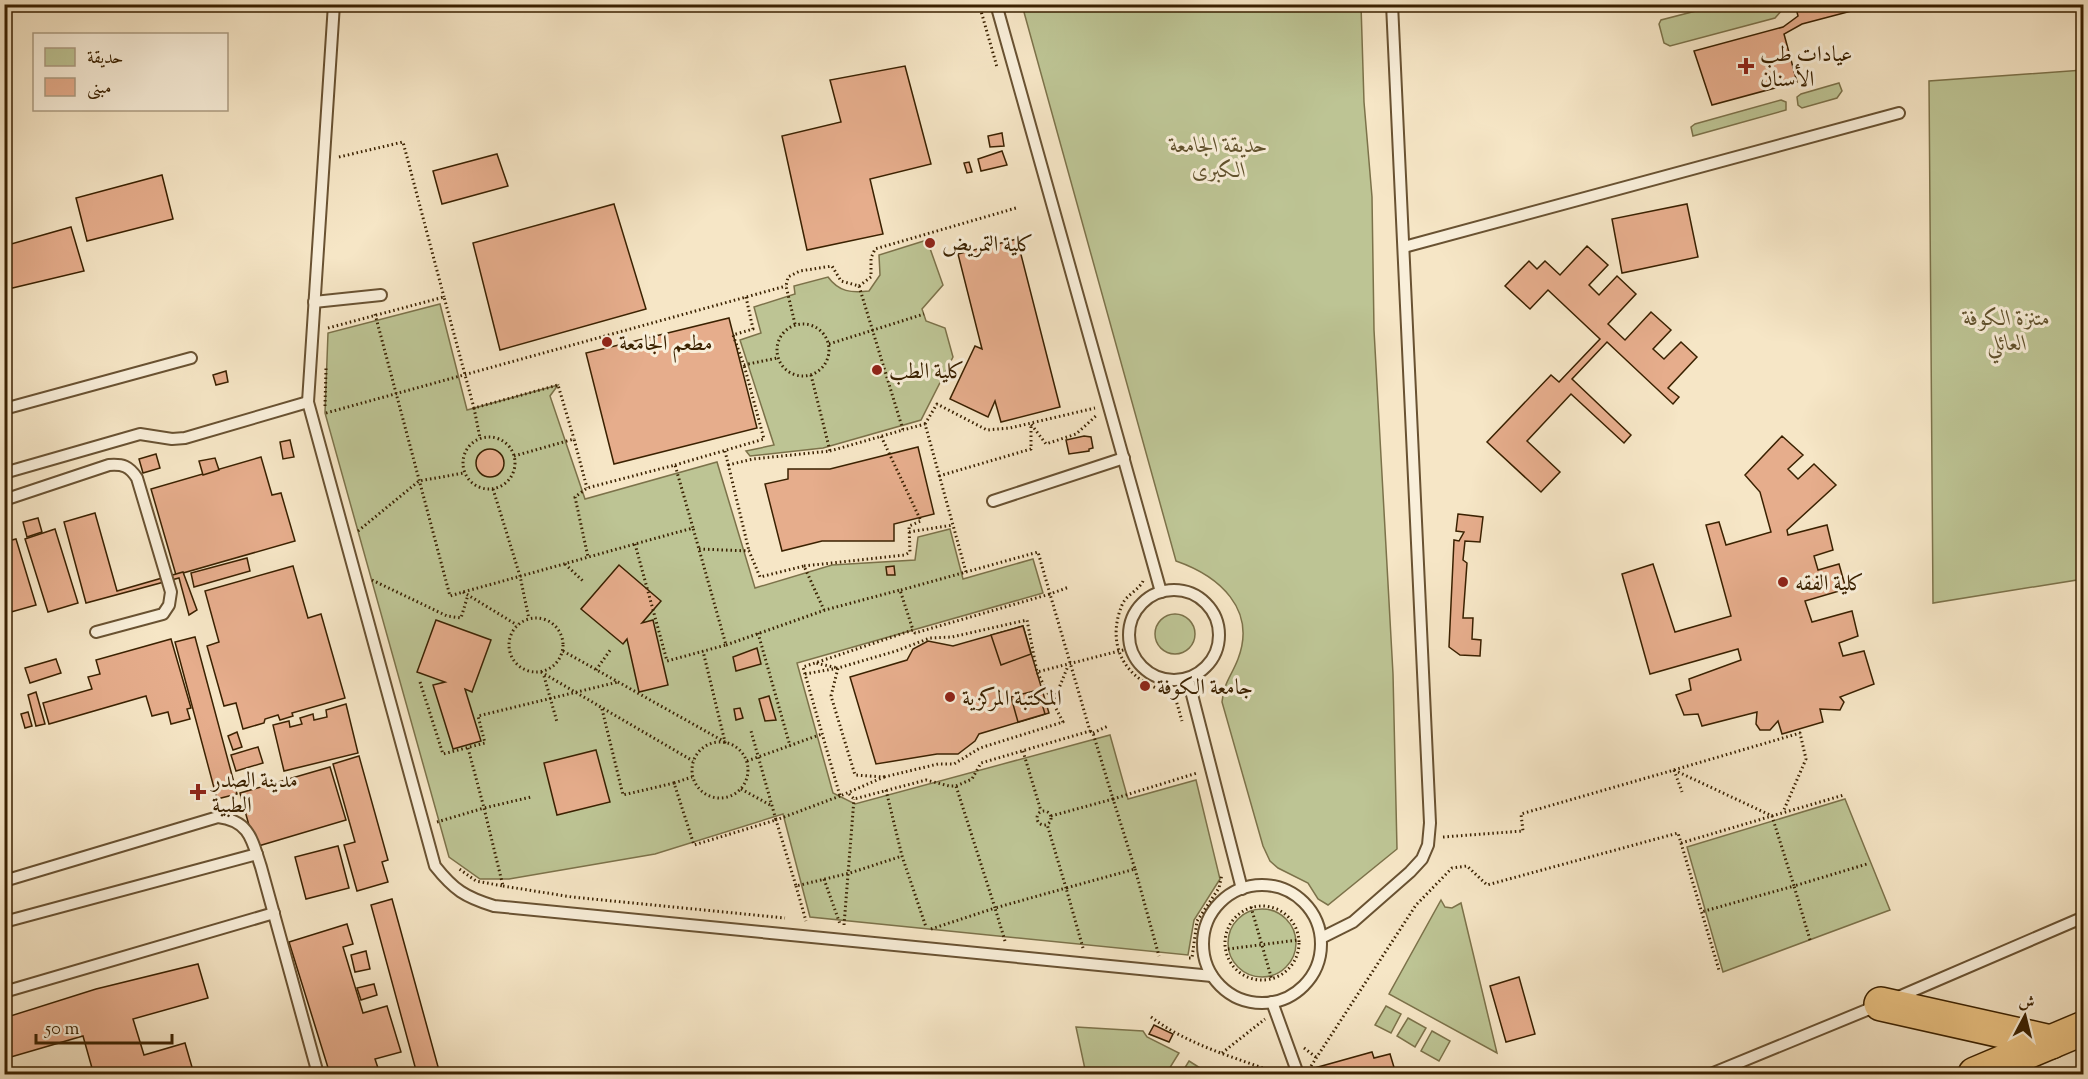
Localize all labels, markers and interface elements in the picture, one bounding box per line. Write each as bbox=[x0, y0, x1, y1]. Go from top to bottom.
legend bbox=[33, 33, 228, 111]
place label: عيادات طب الأسنان bbox=[1760, 40, 1853, 97]
text: حديقة bbox=[87, 46, 123, 72]
marker: عيادات طب الأسنان bbox=[1737, 57, 1755, 75]
text: مبنى bbox=[87, 76, 112, 102]
park label: حديقة الجامعة الكبرى bbox=[1168, 131, 1268, 188]
place label: كلية التمريض bbox=[942, 230, 1034, 262]
marker: كلية التمريض bbox=[923, 236, 937, 250]
park label: متنزة الكوفة العائلي bbox=[1962, 304, 2050, 364]
place label: مطعم الجامعة bbox=[619, 329, 713, 363]
marker: مطعم الجامعة bbox=[600, 335, 614, 349]
place label: كلية الطب bbox=[889, 357, 965, 389]
marker: كلية الطب bbox=[870, 363, 884, 377]
place label: كلية الفقه bbox=[1795, 569, 1864, 601]
marker: كلية الفقه bbox=[1776, 575, 1790, 589]
place label: جامعة الكوفة bbox=[1157, 673, 1253, 705]
marker: جامعة الكوفة bbox=[1138, 679, 1152, 693]
place label: المكتبة المركزية bbox=[962, 684, 1062, 716]
marker: المكتبة المركزية bbox=[943, 690, 957, 704]
place label: مدينة الصدر الطبية bbox=[210, 766, 298, 823]
marker: مدينة الصدر الطبية bbox=[189, 783, 207, 801]
north arrow bbox=[1995, 986, 2055, 1046]
text: ش bbox=[2017, 991, 2036, 1016]
scale bar bbox=[36, 1007, 172, 1045]
text: 50 m bbox=[44, 1017, 80, 1043]

